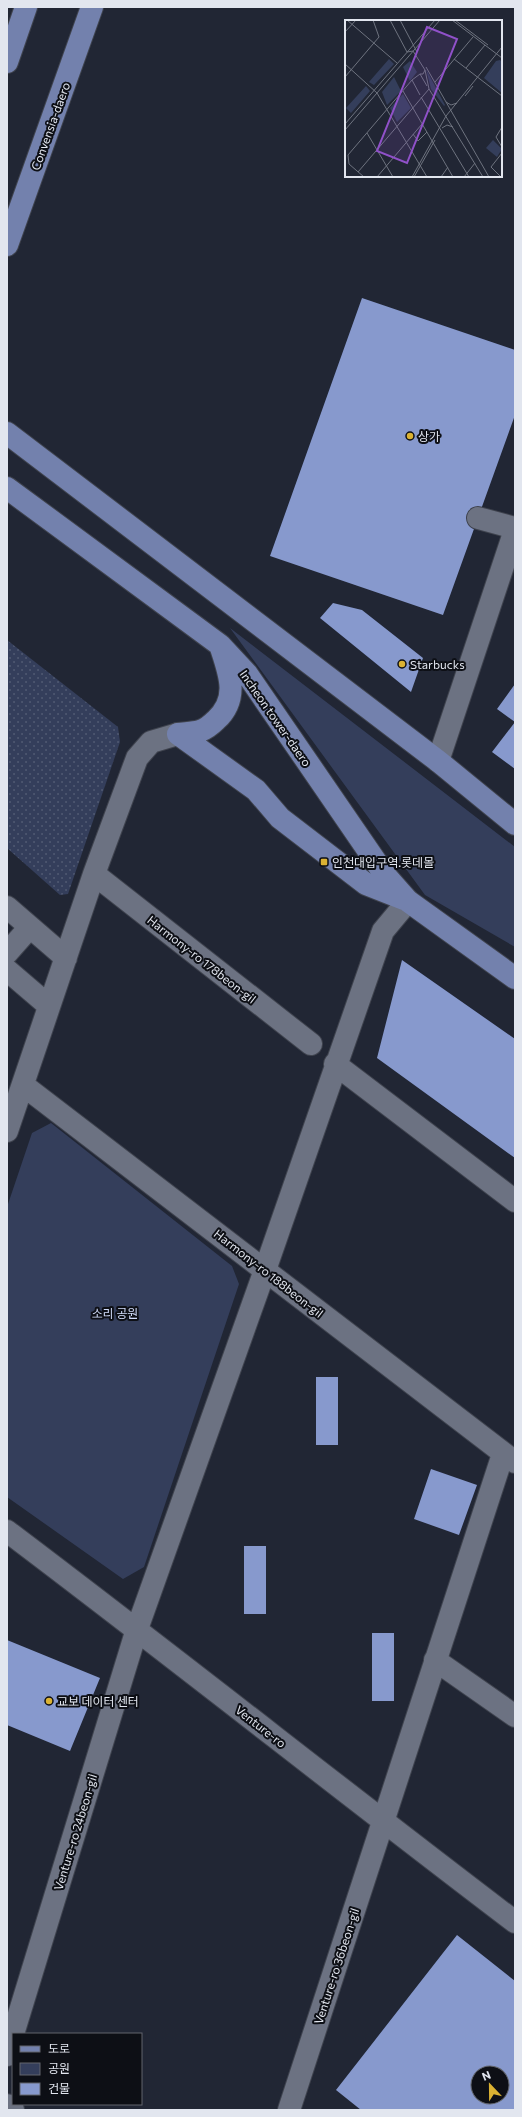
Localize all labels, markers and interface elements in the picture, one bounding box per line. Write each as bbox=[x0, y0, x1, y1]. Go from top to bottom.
inset map bbox=[345, 20, 502, 177]
street label: Convensia-daero bbox=[28, 80, 72, 172]
place label: 상가 bbox=[418, 429, 440, 443]
marker: 상가 bbox=[405, 431, 415, 441]
place label: Starbucks bbox=[410, 657, 465, 671]
marker: Starbucks bbox=[397, 659, 407, 669]
street label: Incheon tower-daero bbox=[237, 667, 315, 769]
place label: 인천대입구역.롯데몰 bbox=[332, 855, 434, 869]
marker: 인천대입구역.롯데몰 bbox=[319, 857, 329, 867]
street label: Harmony-ro 178beon-gil bbox=[145, 912, 259, 1006]
street label: Harmony-ro 188beon-gil bbox=[212, 1226, 326, 1320]
park label: 소리 공원 bbox=[92, 1306, 138, 1320]
place label: 교보 데이터 센터 bbox=[57, 1694, 139, 1708]
marker: 교보 데이터 센터 bbox=[44, 1696, 54, 1706]
street label: Venture-ro bbox=[233, 1702, 289, 1750]
street label: Venture-ro 24beon-gil bbox=[51, 1772, 99, 1892]
street label: Venture-ro 36beon-gil bbox=[311, 1906, 361, 2026]
legend bbox=[12, 2033, 142, 2105]
text: 도로 bbox=[48, 2041, 70, 2055]
text: 공원 bbox=[48, 2061, 70, 2075]
north arrow bbox=[470, 2065, 510, 2105]
text: N bbox=[480, 2068, 492, 2083]
text: 건물 bbox=[48, 2081, 70, 2095]

